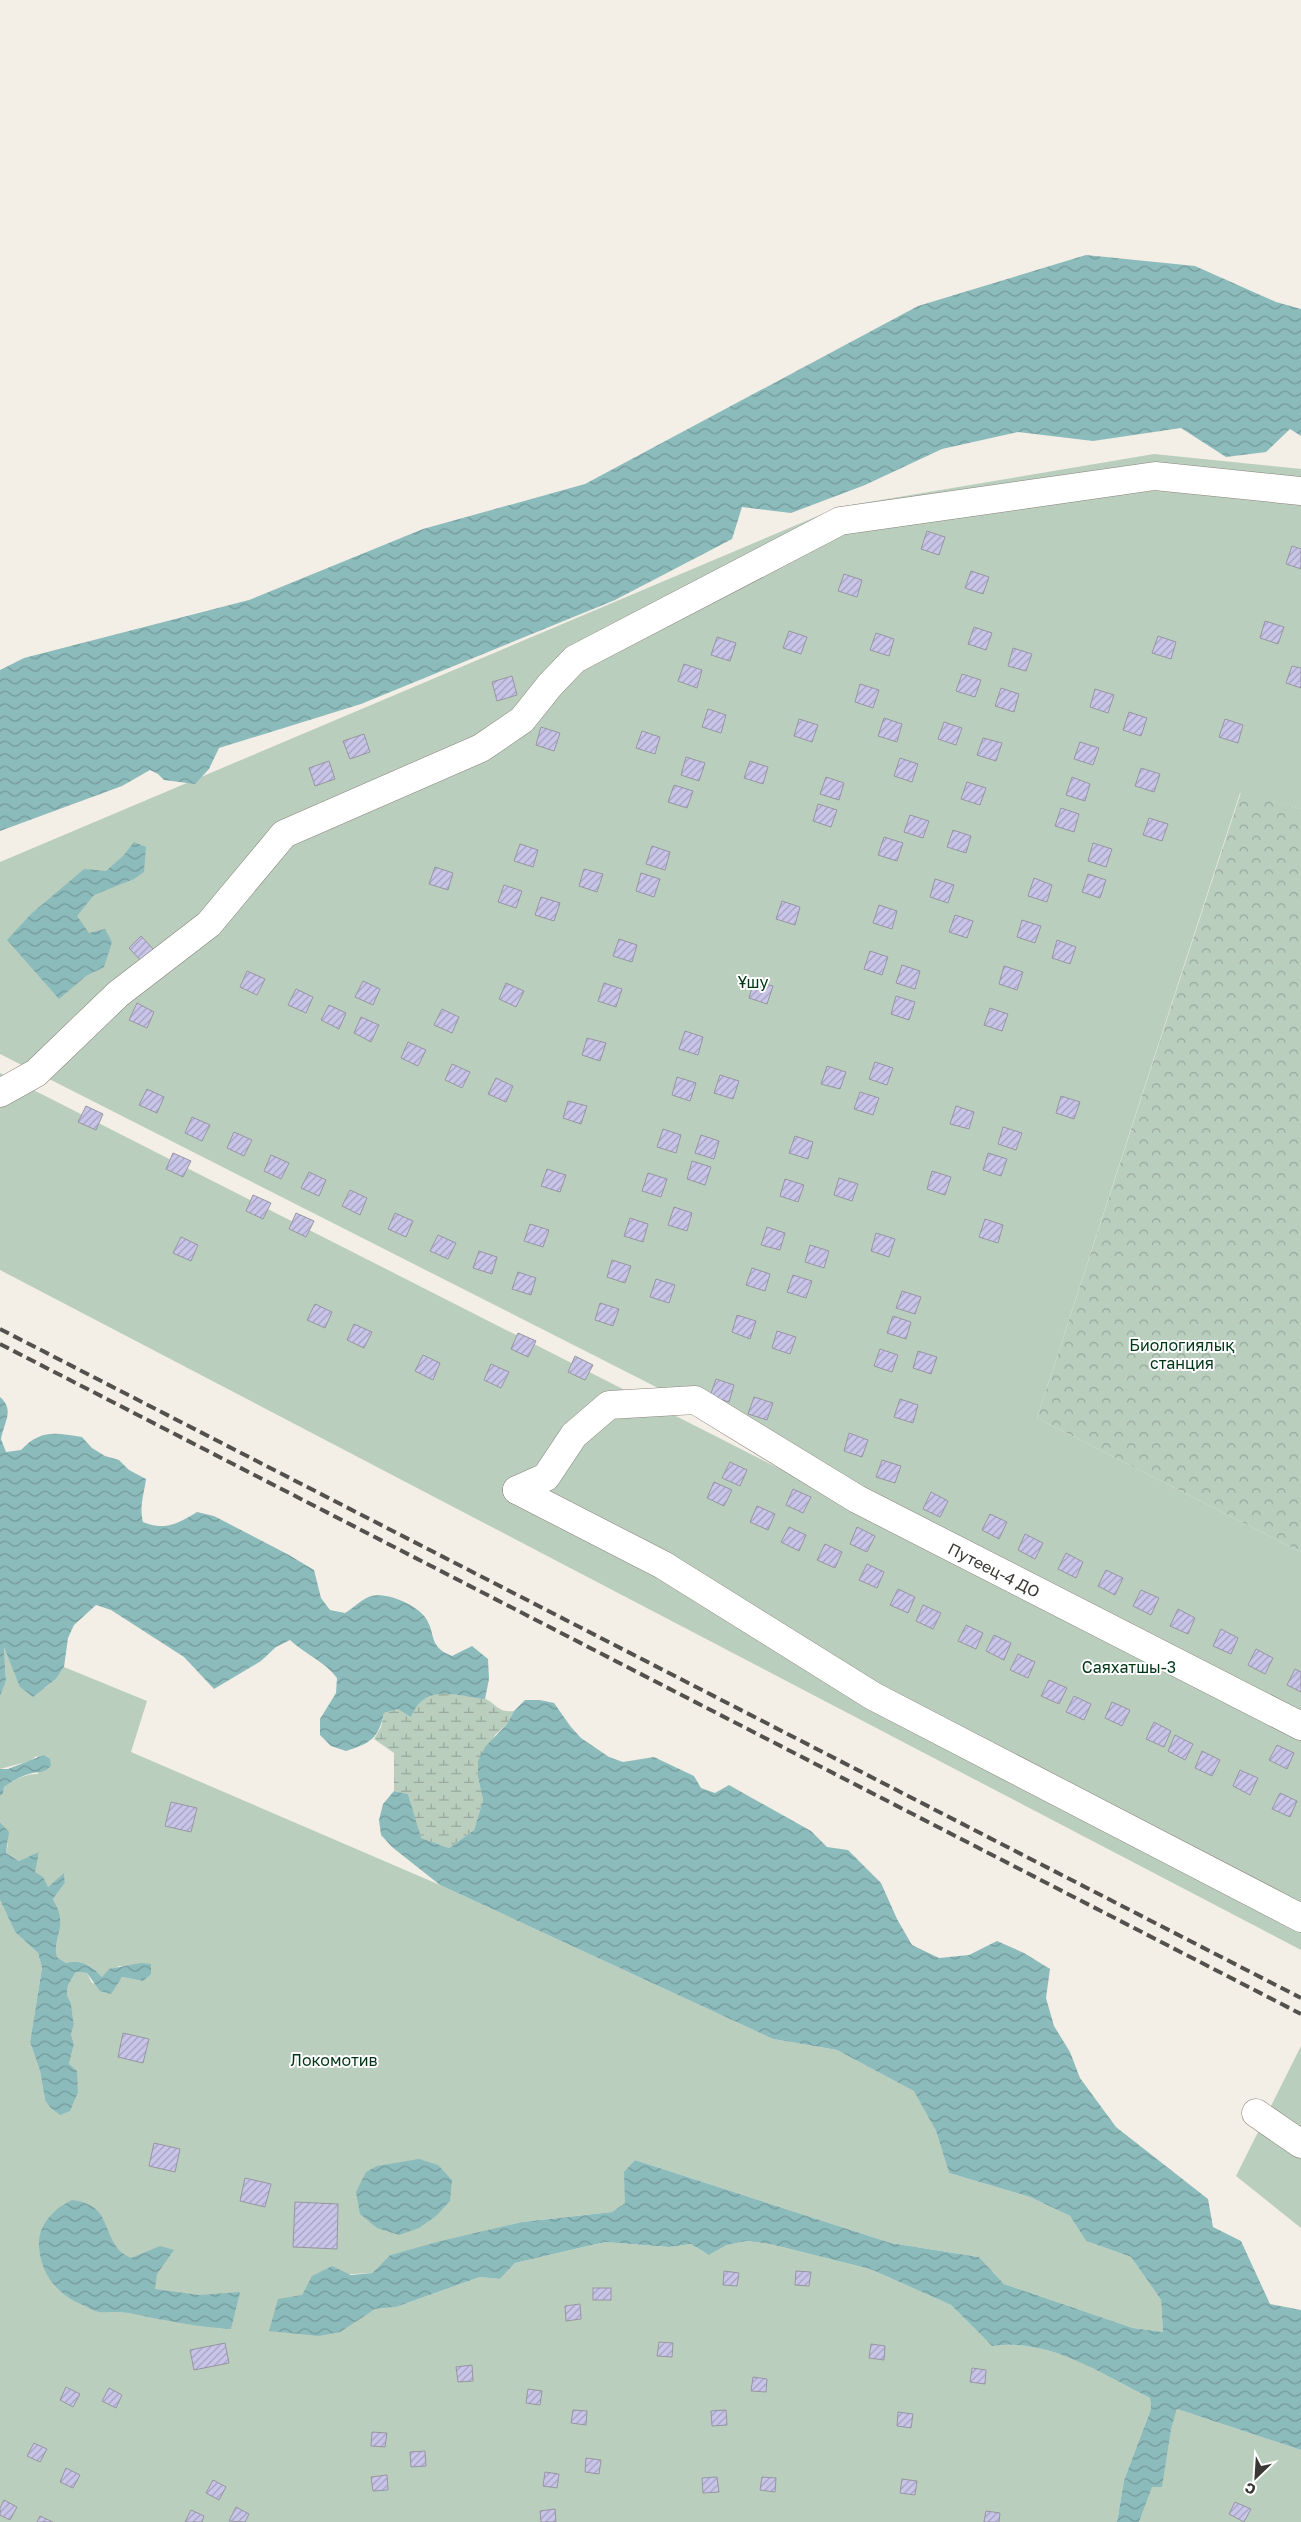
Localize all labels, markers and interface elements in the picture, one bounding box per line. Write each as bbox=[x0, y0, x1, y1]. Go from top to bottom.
park label: Ұшу bbox=[738, 972, 768, 992]
park label: Биологиялық станция bbox=[1129, 1335, 1235, 1373]
street label: Путеец-4 ДО bbox=[945, 1538, 1043, 1602]
park label: Саяхатшы-3 bbox=[1082, 1657, 1176, 1677]
park label: Локомотив bbox=[290, 2050, 378, 2070]
north arrow bbox=[1231, 2452, 1281, 2502]
text: С bbox=[1242, 2479, 1258, 2499]

